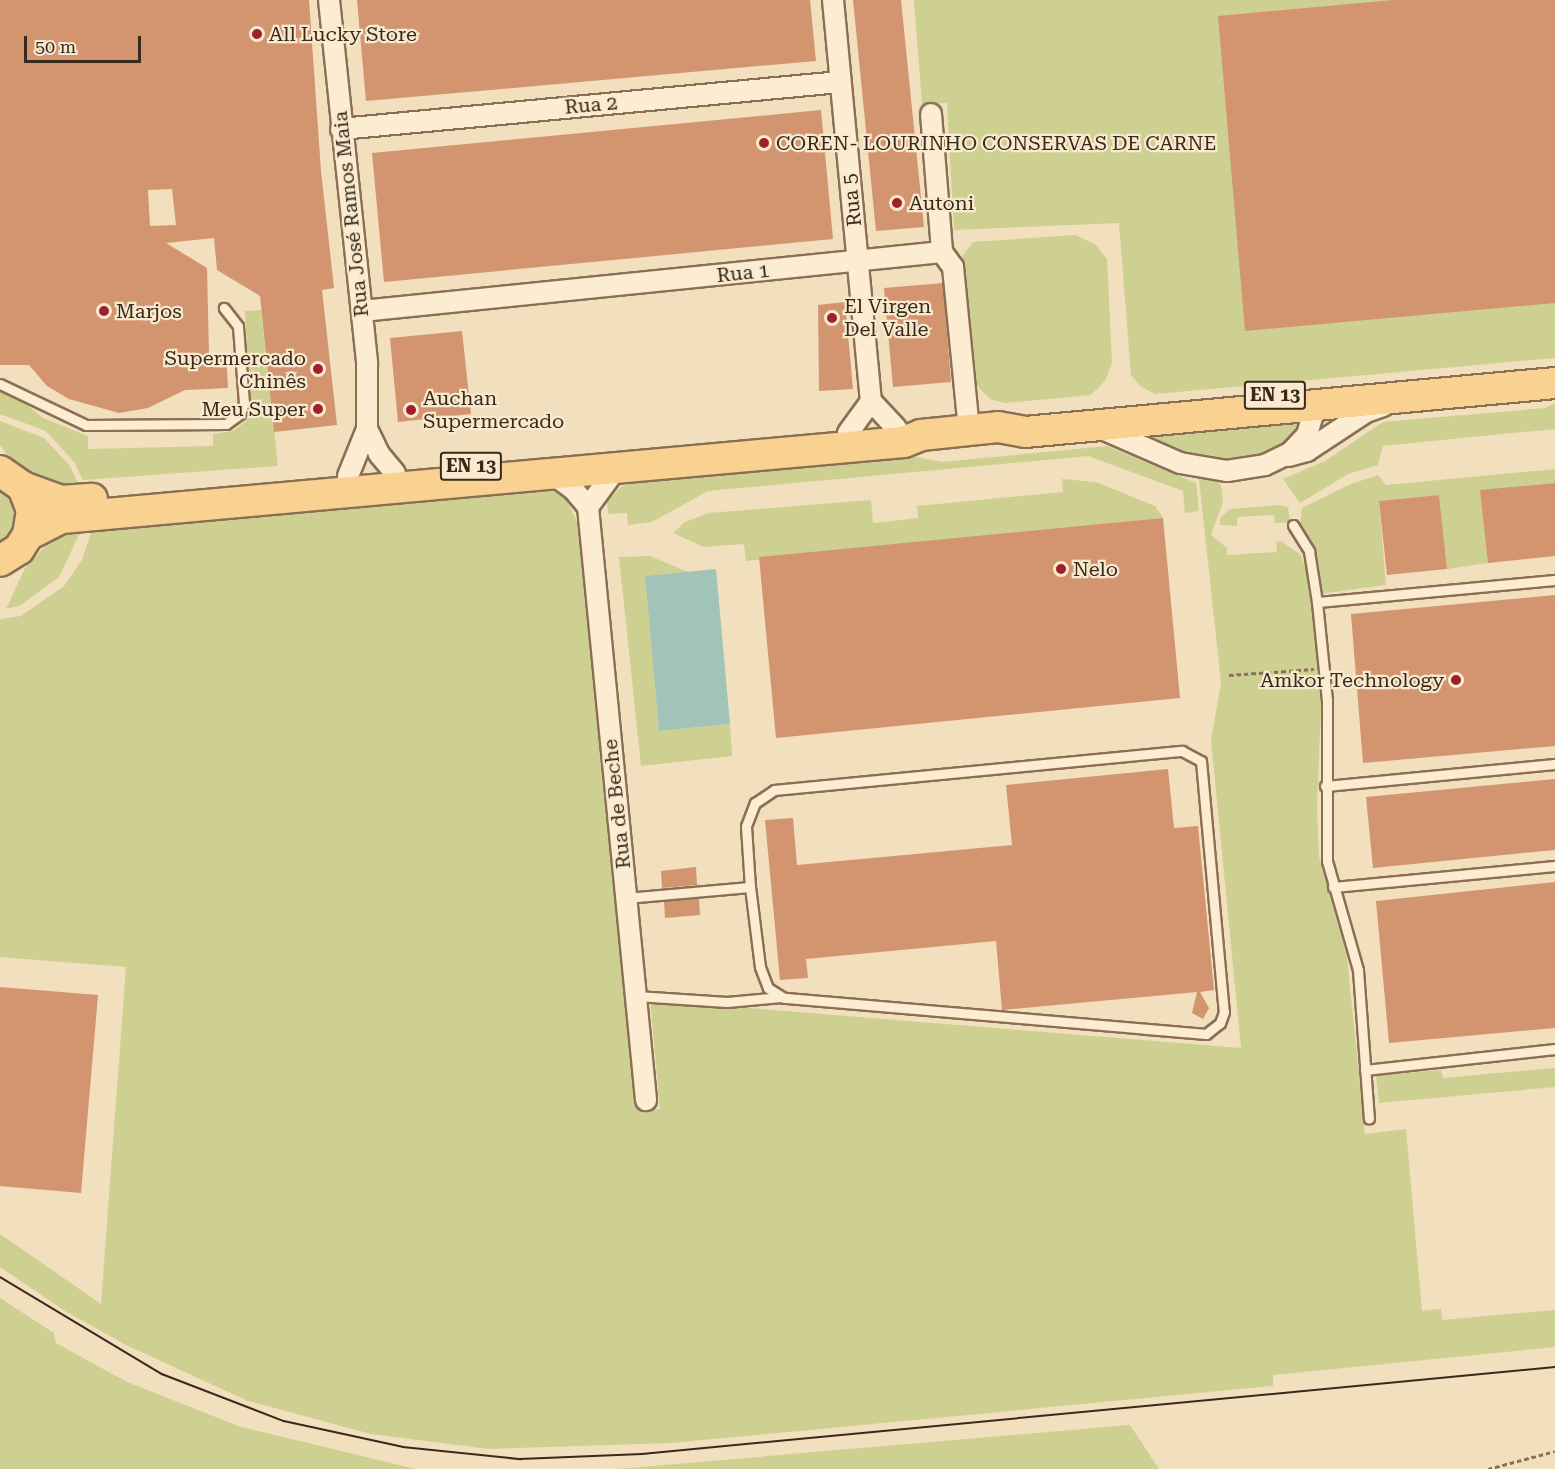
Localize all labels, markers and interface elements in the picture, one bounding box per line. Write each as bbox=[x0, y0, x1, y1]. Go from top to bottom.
place label: All Lucky Store bbox=[269, 22, 417, 46]
scale bar bbox=[27, 24, 144, 62]
marker: All Lucky Store bbox=[250, 27, 264, 41]
text: 50 m bbox=[35, 36, 76, 57]
street label: Rua 2 bbox=[564, 91, 618, 119]
street label: Rua José Ramos Maia bbox=[328, 110, 374, 318]
place label: COREN- LOURINHO CONSERVAS DE CARNE bbox=[776, 131, 1216, 155]
marker: COREN- LOURINHO CONSERVAS DE CARNE bbox=[757, 136, 771, 150]
street label: Rua 5 bbox=[837, 172, 867, 228]
place label: Autoni bbox=[909, 191, 974, 215]
marker: Autoni bbox=[890, 196, 904, 210]
street label: Rua 1 bbox=[715, 258, 771, 288]
place label: El Virgen Del Valle bbox=[844, 294, 931, 341]
place label: Marjos bbox=[116, 299, 182, 323]
marker: Marjos bbox=[97, 304, 111, 318]
marker: El Virgen Del Valle bbox=[825, 311, 839, 325]
place label: Supermercado Chinês bbox=[165, 346, 306, 393]
marker: Supermercado Chinês bbox=[311, 362, 325, 376]
road number: EN 13 bbox=[1244, 380, 1306, 410]
place label: Auchan Supermercado bbox=[423, 386, 564, 433]
place label: Meu Super bbox=[201, 397, 306, 421]
marker: Meu Super bbox=[311, 402, 325, 416]
marker: Auchan Supermercado bbox=[404, 403, 418, 417]
road number: EN 13 bbox=[440, 451, 502, 481]
place label: Nelo bbox=[1073, 557, 1118, 581]
marker: Nelo bbox=[1054, 562, 1068, 576]
place label: Amkor Technology bbox=[1260, 668, 1444, 692]
marker: Amkor Technology bbox=[1449, 673, 1463, 687]
street label: Rua de Beche bbox=[598, 738, 636, 870]

